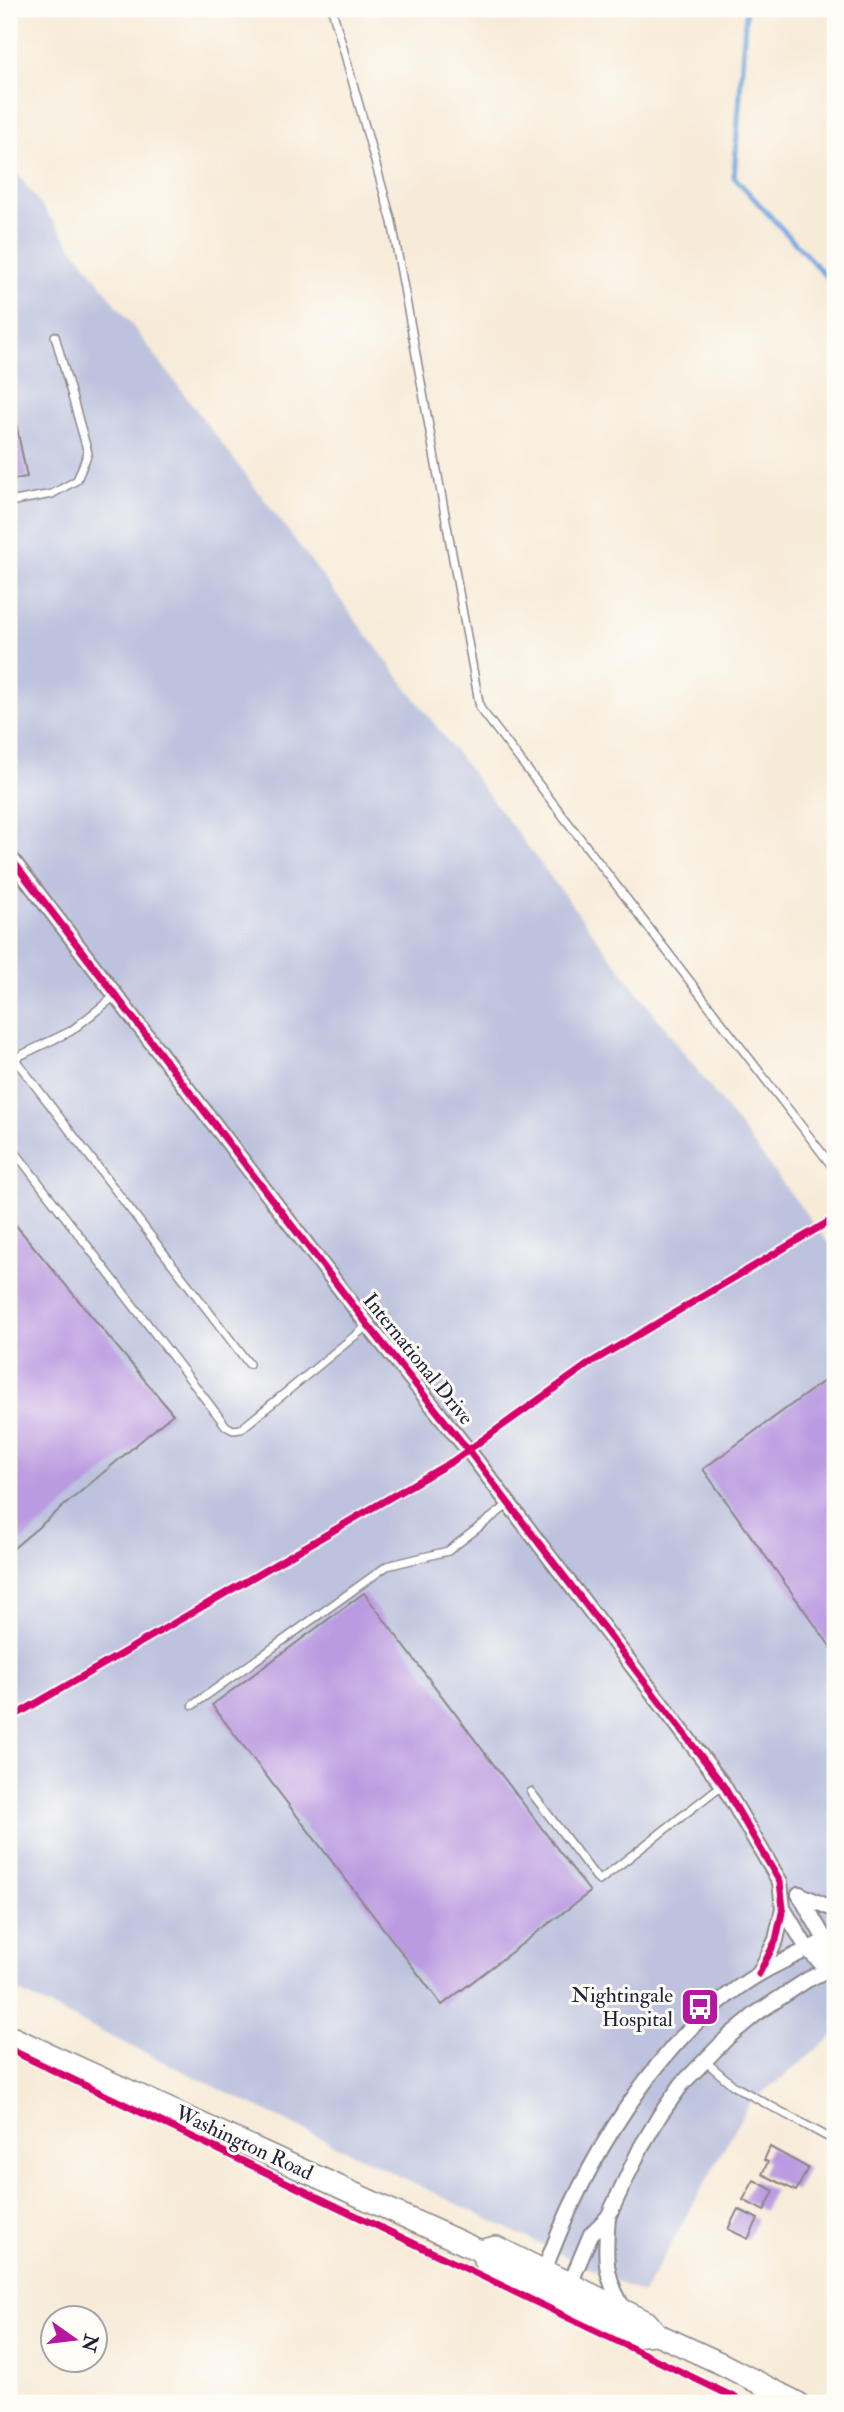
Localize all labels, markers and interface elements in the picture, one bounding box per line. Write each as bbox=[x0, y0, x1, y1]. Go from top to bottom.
street label: International Drive bbox=[357, 1288, 480, 1431]
place label: Nightingale Hospital bbox=[571, 1982, 674, 2033]
bus stop icon: Nightingale Hospital bbox=[679, 1986, 721, 2028]
street label: Washington Road bbox=[170, 2099, 318, 2187]
north arrow bbox=[38, 2304, 108, 2374]
text: N bbox=[76, 2331, 103, 2355]

